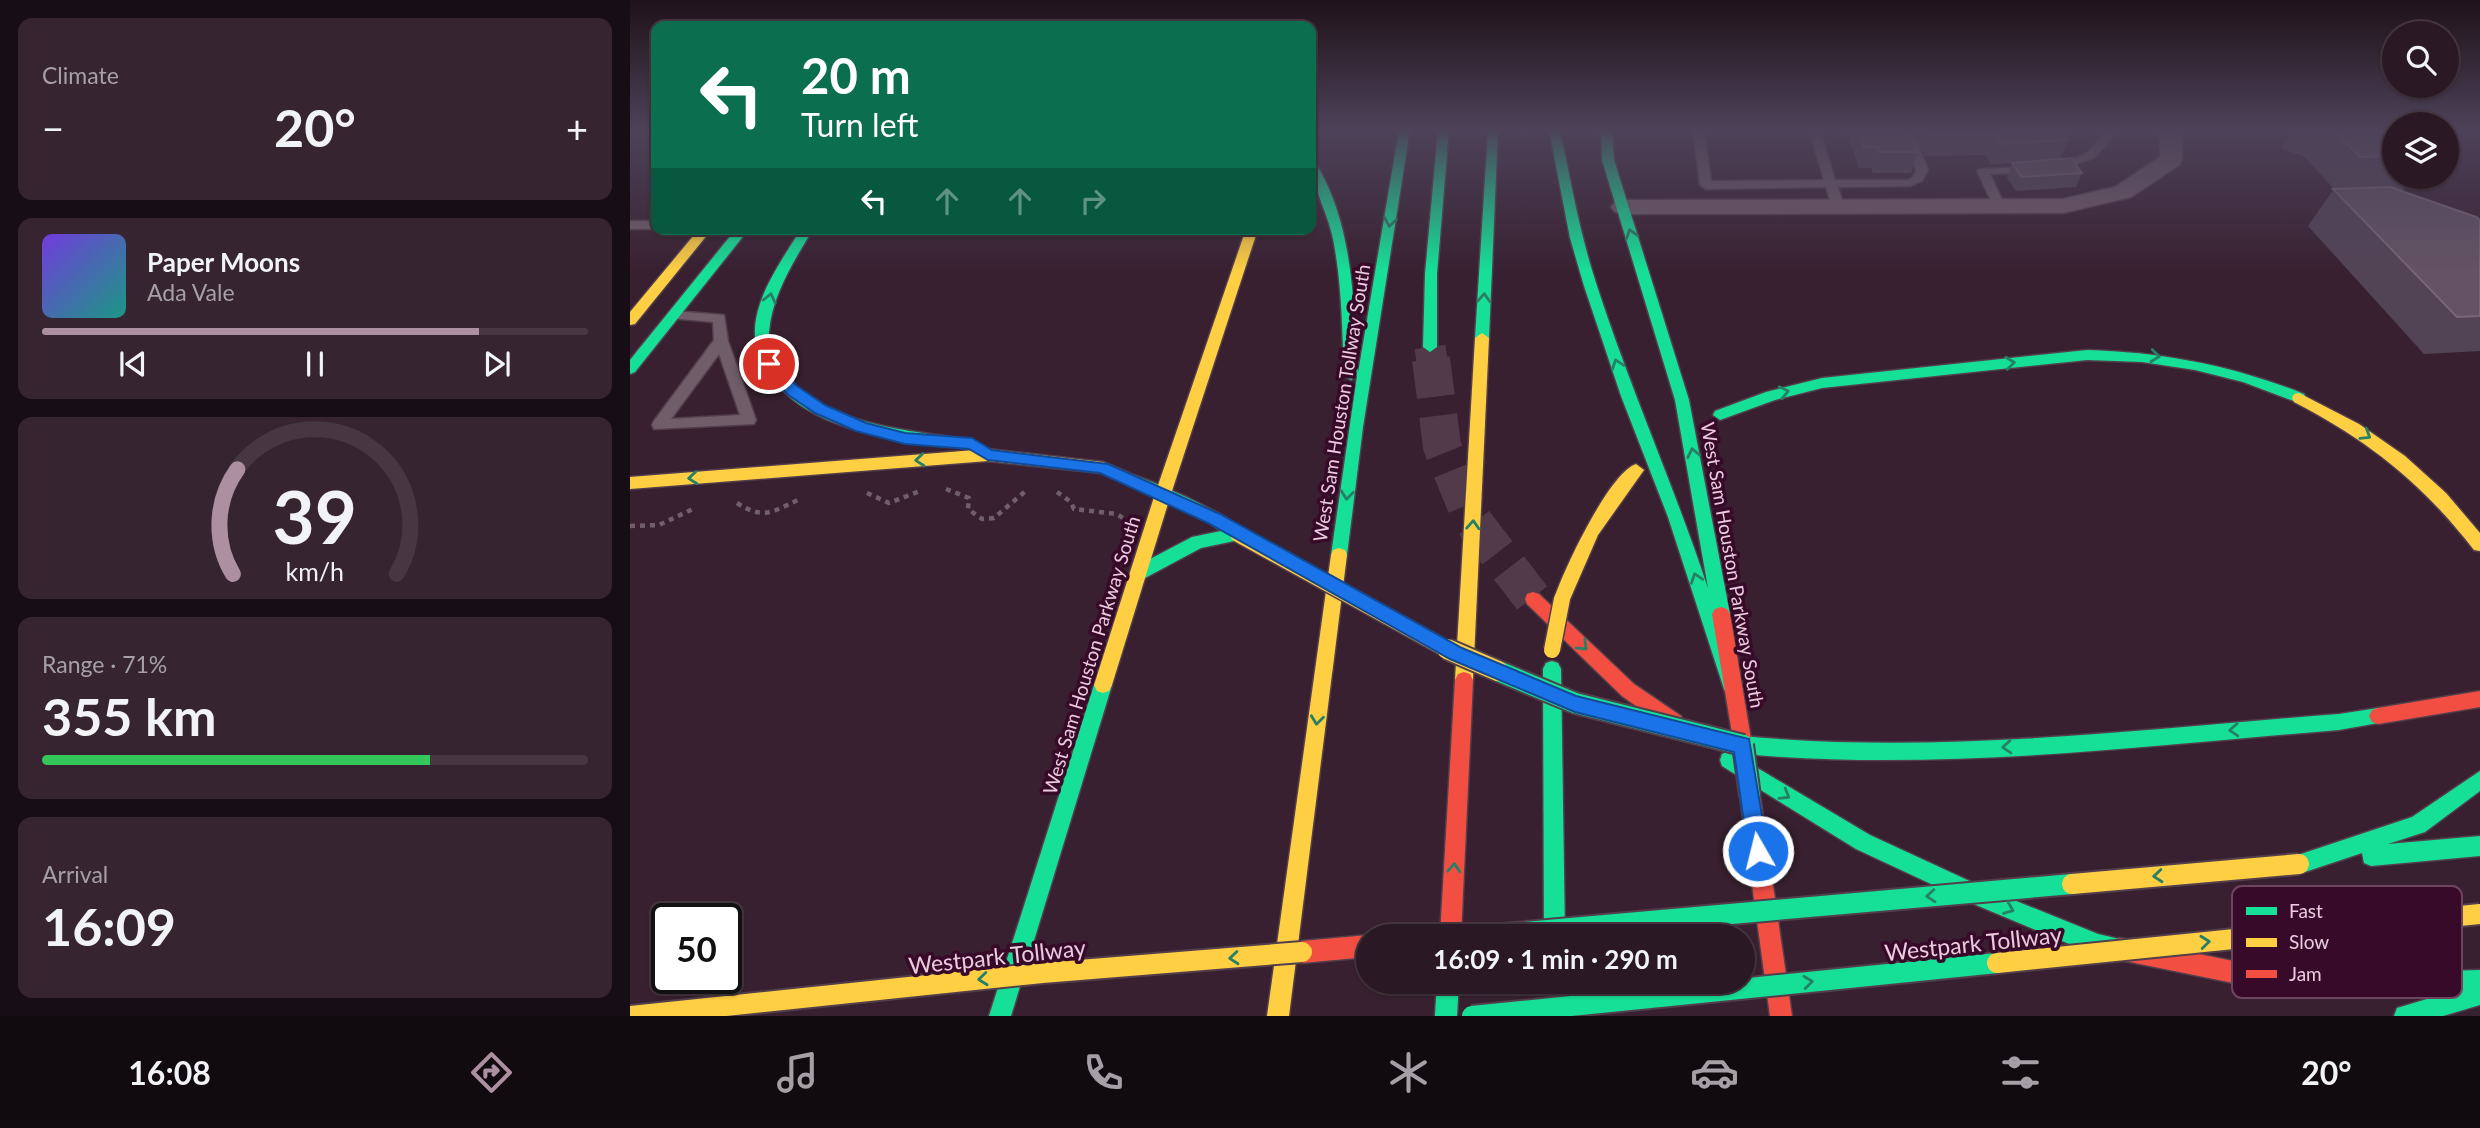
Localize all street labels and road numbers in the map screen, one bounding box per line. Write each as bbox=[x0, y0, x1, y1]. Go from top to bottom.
street label: West Sam Houston Tollway South bbox=[1308, 263, 1374, 543]
street label: West Sam Houston Parkway South bbox=[1697, 420, 1769, 710]
street label: West Sam Houston Parkway South bbox=[1038, 513, 1144, 797]
street label: Westpark Tollway bbox=[1883, 920, 2063, 966]
street label: Westpark Tollway bbox=[907, 933, 1087, 979]

